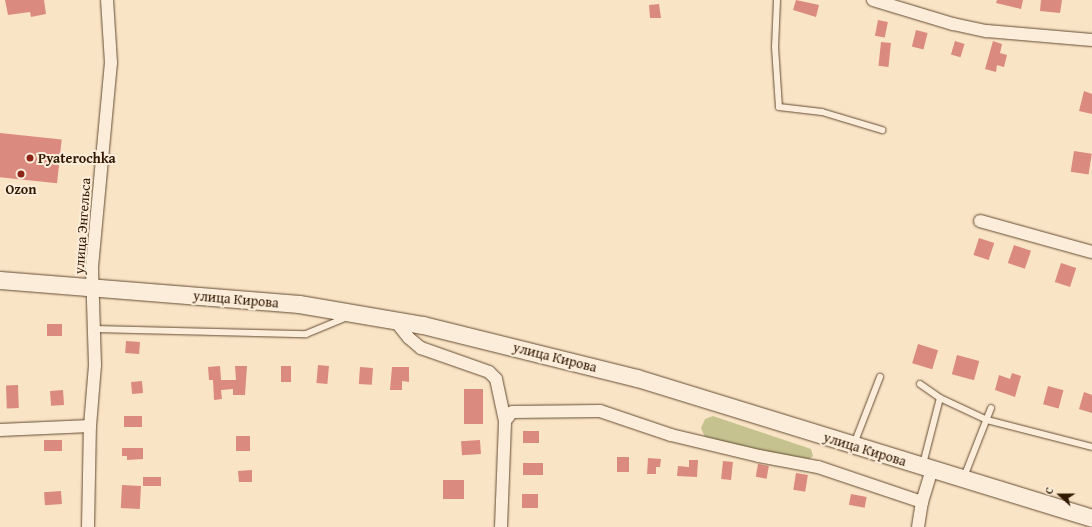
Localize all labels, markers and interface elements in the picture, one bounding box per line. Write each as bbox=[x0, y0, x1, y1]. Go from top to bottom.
place label: Pyaterochka bbox=[38, 150, 116, 166]
marker: Pyaterochka bbox=[25, 153, 35, 163]
marker: Ozon bbox=[16, 169, 26, 179]
street label: улица Энгельса bbox=[70, 177, 94, 275]
place label: Ozon bbox=[5, 181, 37, 197]
street label: улица Кирова bbox=[192, 287, 280, 311]
street label: улица Кирова bbox=[511, 338, 599, 376]
street label: улица Кирова bbox=[821, 428, 909, 470]
north arrow bbox=[1040, 475, 1080, 515]
text: С bbox=[1040, 485, 1057, 496]

